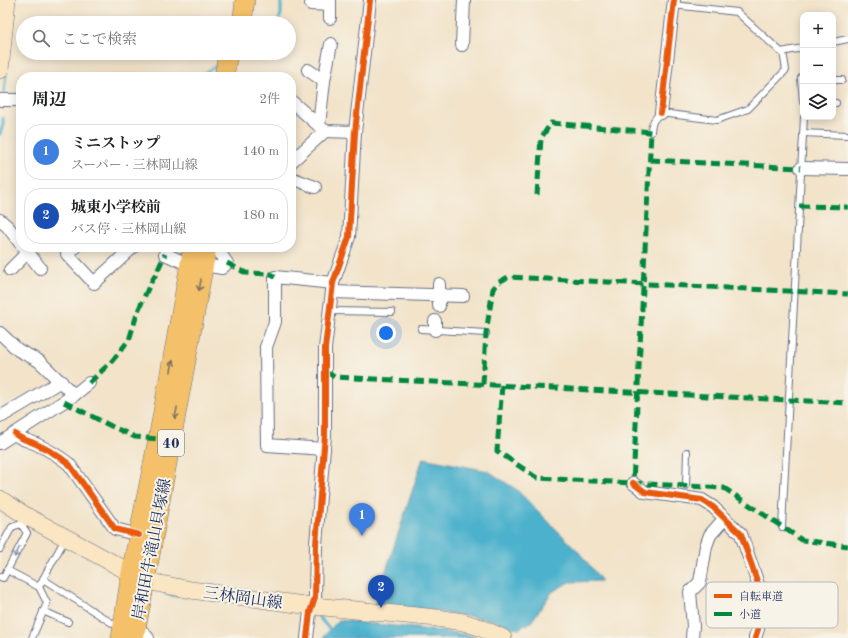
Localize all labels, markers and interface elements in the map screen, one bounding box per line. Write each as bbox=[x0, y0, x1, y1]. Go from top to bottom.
map controls bbox=[800, 12, 836, 120]
button: + bbox=[800, 12, 836, 48]
search box bbox=[16, 16, 296, 60]
icon: search bbox=[30, 27, 52, 49]
text: ここで検索 bbox=[62, 33, 137, 48]
button: − bbox=[800, 48, 836, 84]
button: layers bbox=[800, 84, 836, 120]
text: 周辺 bbox=[32, 92, 66, 109]
text: 2件 bbox=[259, 93, 280, 106]
text: ミニストップ bbox=[71, 137, 161, 152]
text: 1 bbox=[42, 145, 50, 158]
text: 140 m bbox=[242, 145, 279, 158]
text: スーパー · 三林岡山線 bbox=[71, 159, 198, 172]
text: 城東小学校前 bbox=[71, 201, 161, 216]
text: 2 bbox=[42, 209, 50, 222]
text: 180 m bbox=[242, 209, 279, 222]
text: バス停 · 三林岡山線 bbox=[71, 223, 186, 236]
one-way arrow bbox=[196, 278, 204, 291]
your location bbox=[376, 323, 396, 343]
one-way arrow bbox=[168, 360, 176, 373]
one-way arrow bbox=[172, 406, 180, 419]
road number: 40 bbox=[158, 430, 184, 456]
street label: 岸和田牛滝山貝塚線 bbox=[129, 477, 175, 622]
pin: 1 bbox=[349, 503, 375, 536]
one-way arrow bbox=[12, 546, 20, 558]
pin: 2 bbox=[368, 575, 394, 608]
legend bbox=[706, 582, 838, 628]
street label: 三林岡山線 bbox=[202, 584, 284, 612]
text: 自転車道 bbox=[739, 590, 783, 603]
text: 小道 bbox=[739, 608, 761, 621]

